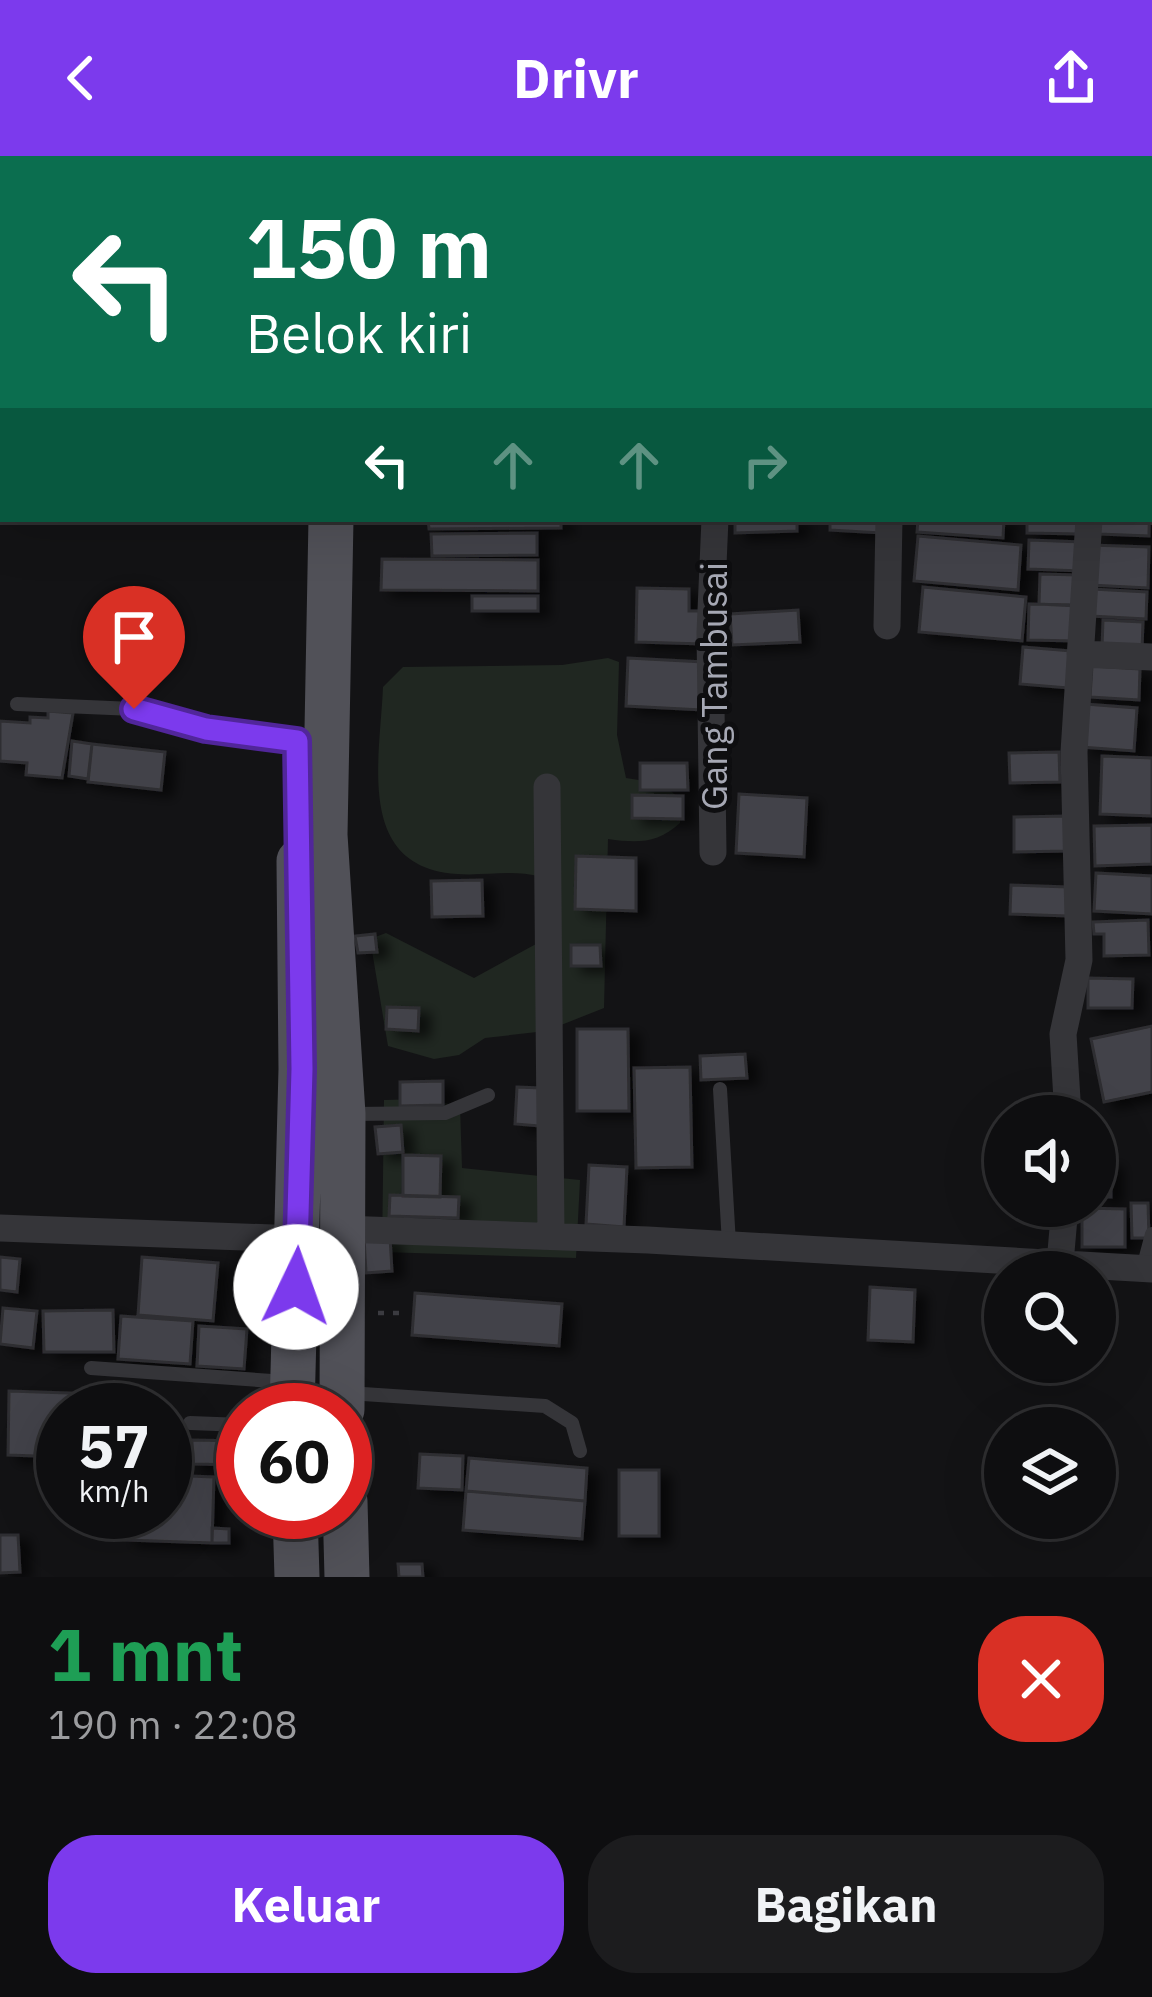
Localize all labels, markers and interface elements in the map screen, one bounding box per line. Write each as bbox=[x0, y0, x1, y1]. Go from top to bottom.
text: Drivr bbox=[513, 43, 639, 113]
icon: back bbox=[48, 45, 114, 111]
icon: share bbox=[1038, 45, 1104, 111]
text: 150 m bbox=[246, 192, 492, 301]
icon: left bbox=[48, 204, 204, 360]
text: Belok kiri bbox=[246, 298, 472, 368]
icon: left bbox=[354, 432, 420, 498]
icon: ahead bbox=[480, 432, 546, 498]
icon: ahead bbox=[606, 432, 672, 498]
icon: right bbox=[732, 432, 798, 498]
street label: Gang Tambusai bbox=[690, 562, 737, 810]
pin bbox=[83, 586, 185, 709]
icon: arrive bbox=[101, 604, 167, 670]
map controls bbox=[984, 1095, 1116, 1539]
button: sound bbox=[984, 1095, 1116, 1227]
position arrow bbox=[233, 1224, 359, 1350]
button: search bbox=[984, 1251, 1116, 1383]
speed limit sign: 60 bbox=[216, 1383, 372, 1539]
text: 57 bbox=[78, 1406, 150, 1485]
button: layers bbox=[984, 1407, 1116, 1539]
text: km/h bbox=[79, 1471, 149, 1510]
text: 1 mnt bbox=[48, 1607, 243, 1701]
button: close bbox=[978, 1616, 1104, 1742]
text: 190 m · 22:08 bbox=[48, 1699, 298, 1750]
button: Keluar bbox=[48, 1835, 564, 1973]
button: Bagikan bbox=[588, 1835, 1104, 1973]

